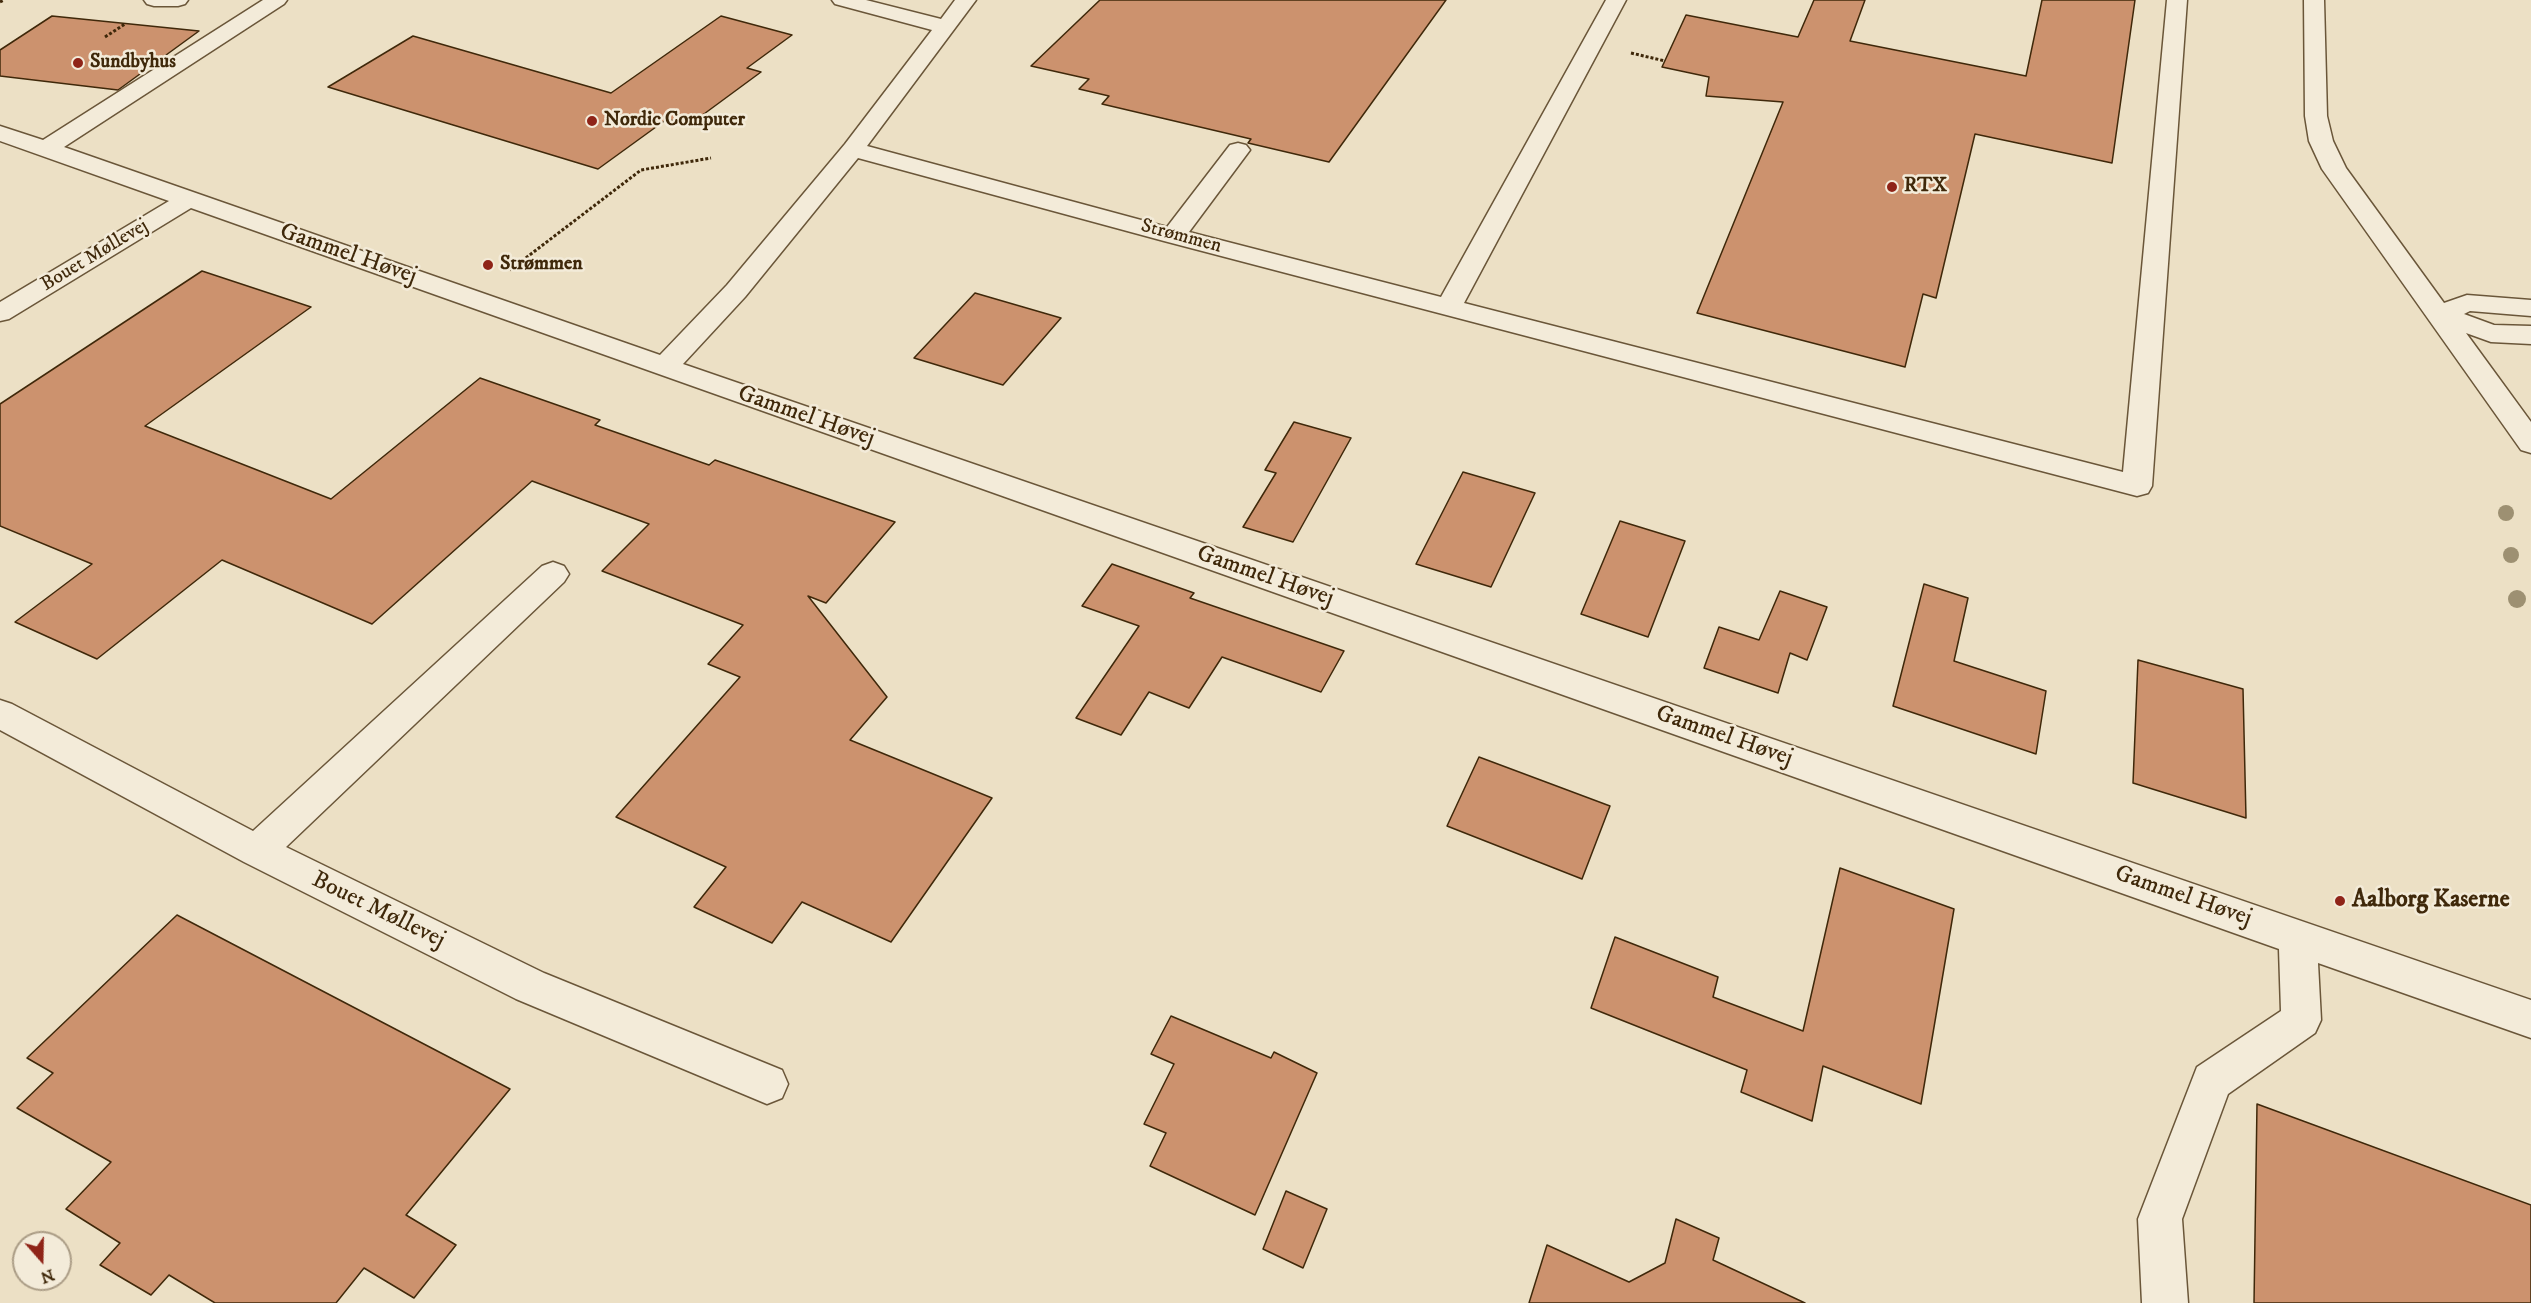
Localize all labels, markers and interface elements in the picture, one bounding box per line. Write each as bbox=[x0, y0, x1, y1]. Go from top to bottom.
place label: Sundbyhus bbox=[90, 51, 176, 75]
marker: Sundbyhus bbox=[71, 56, 85, 70]
place label: Nordic Computer bbox=[604, 109, 745, 133]
marker: Nordic Computer bbox=[585, 114, 599, 128]
place label: RTX bbox=[1904, 175, 1947, 199]
marker: RTX bbox=[1885, 180, 1899, 194]
street label: Bouet Møllevej bbox=[37, 215, 153, 297]
street label: Strømmen bbox=[1138, 215, 1224, 259]
street label: Gammel Høvej bbox=[276, 218, 420, 292]
place label: Strømmen bbox=[500, 253, 583, 277]
marker: Strømmen bbox=[481, 258, 495, 272]
street label: Gammel Høvej bbox=[734, 380, 878, 454]
street label: Gammel Høvej bbox=[1193, 540, 1337, 614]
street label: Gammel Høvej bbox=[1652, 700, 1796, 774]
street label: Gammel Høvej bbox=[2111, 860, 2255, 934]
street label: Bouet Møllevej bbox=[307, 866, 449, 956]
place label: Aalborg Kaserne bbox=[2352, 887, 2510, 915]
marker: Aalborg Kaserne bbox=[2333, 894, 2347, 908]
north arrow bbox=[12, 1231, 72, 1291]
text: N bbox=[38, 1264, 57, 1288]

